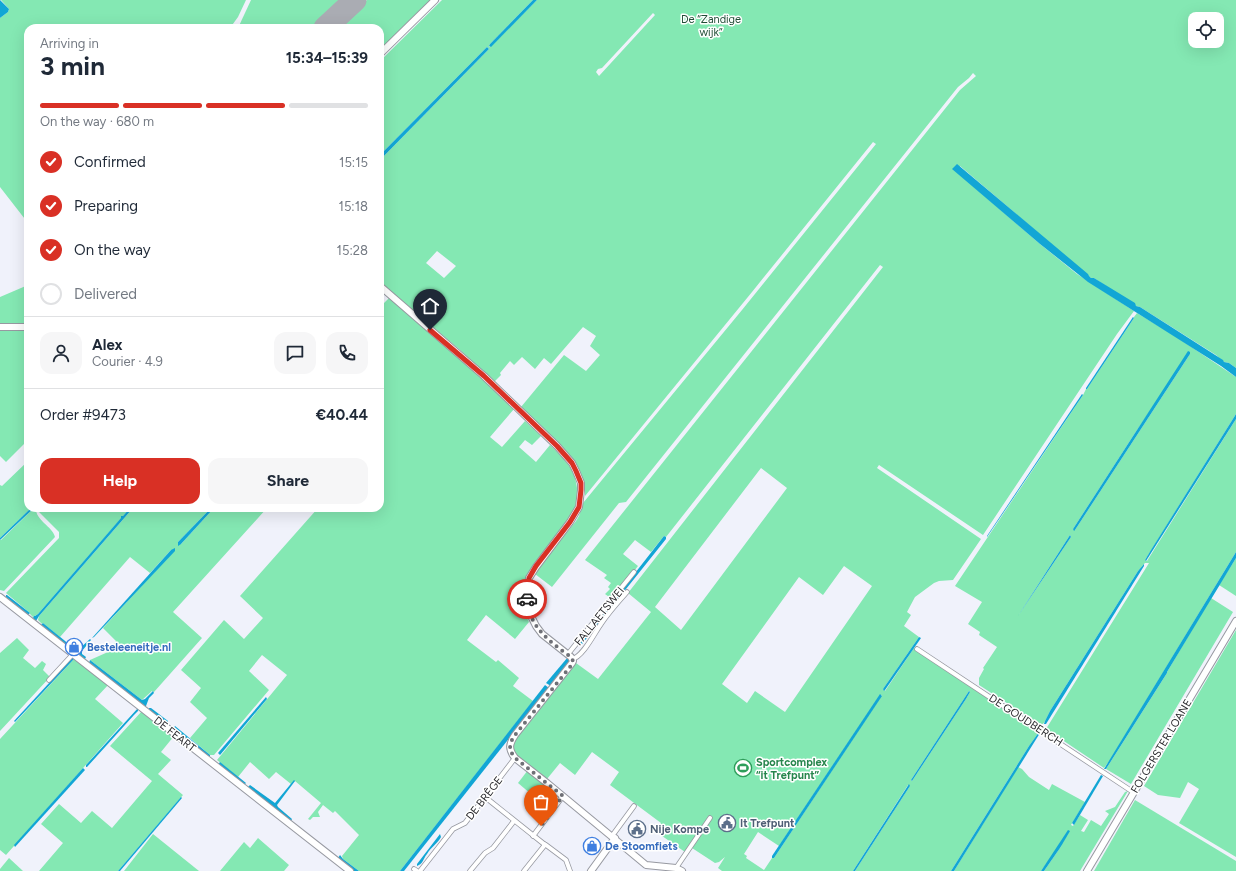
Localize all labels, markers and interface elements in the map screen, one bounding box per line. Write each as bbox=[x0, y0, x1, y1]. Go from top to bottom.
map controls bbox=[1188, 12, 1224, 48]
button: locate bbox=[1188, 12, 1224, 48]
park label: De “Zandige wijk” bbox=[681, 13, 741, 39]
text: Arriving in bbox=[40, 36, 99, 51]
text: 15:34–15:39 bbox=[286, 49, 368, 67]
text: 3 min bbox=[40, 50, 105, 82]
text: On the way · 680 m bbox=[40, 114, 154, 129]
icon: check bbox=[40, 151, 62, 173]
text: Confirmed bbox=[74, 153, 146, 171]
text: 15:15 bbox=[339, 155, 368, 170]
icon: check bbox=[40, 195, 62, 217]
text: Preparing bbox=[74, 197, 138, 215]
text: 15:18 bbox=[339, 199, 368, 214]
icon: check bbox=[40, 239, 62, 261]
text: On the way bbox=[74, 241, 151, 259]
text: 15:28 bbox=[337, 243, 368, 258]
text: Delivered bbox=[74, 285, 137, 303]
pin bbox=[413, 289, 447, 330]
icon: home bbox=[419, 295, 441, 317]
button: person bbox=[40, 332, 82, 374]
button: chat bbox=[274, 332, 316, 374]
button: phone bbox=[326, 332, 368, 374]
text: Alex bbox=[92, 336, 122, 354]
text: Courier · 4.9 bbox=[92, 354, 163, 369]
text: Order #9473 bbox=[40, 406, 126, 424]
text: €40.44 bbox=[316, 406, 368, 424]
button: Help bbox=[40, 458, 200, 504]
button: Share bbox=[208, 458, 368, 504]
courier bbox=[507, 579, 547, 619]
street label: FALLAETSWEI bbox=[572, 584, 627, 648]
icon: car bbox=[516, 588, 538, 610]
shop icon: Besteleeneitje.nl bbox=[64, 637, 84, 657]
place label: Besteleeneitje.nl bbox=[87, 641, 171, 654]
street label: DE GOUDBERCH bbox=[986, 692, 1065, 749]
street label: FOLGERSTER LOANE bbox=[1128, 697, 1195, 796]
street label: DE FEART bbox=[151, 714, 198, 755]
place label: Sportcomplex “it Trefpunt” bbox=[756, 756, 827, 782]
sports icon: Sportcomplex “it Trefpunt” bbox=[733, 758, 753, 778]
street label: DE BRÊGE bbox=[463, 773, 505, 823]
pin bbox=[524, 785, 558, 826]
icon: bag bbox=[530, 791, 552, 813]
public building icon: It Trefpunt bbox=[717, 813, 737, 833]
place label: It Trefpunt bbox=[740, 817, 795, 830]
public building icon: Nije Kompe bbox=[627, 819, 647, 839]
place label: Nije Kompe bbox=[650, 823, 709, 836]
shop icon: De Stoomfiets bbox=[582, 836, 602, 856]
place label: De Stoomfiets bbox=[605, 840, 678, 853]

